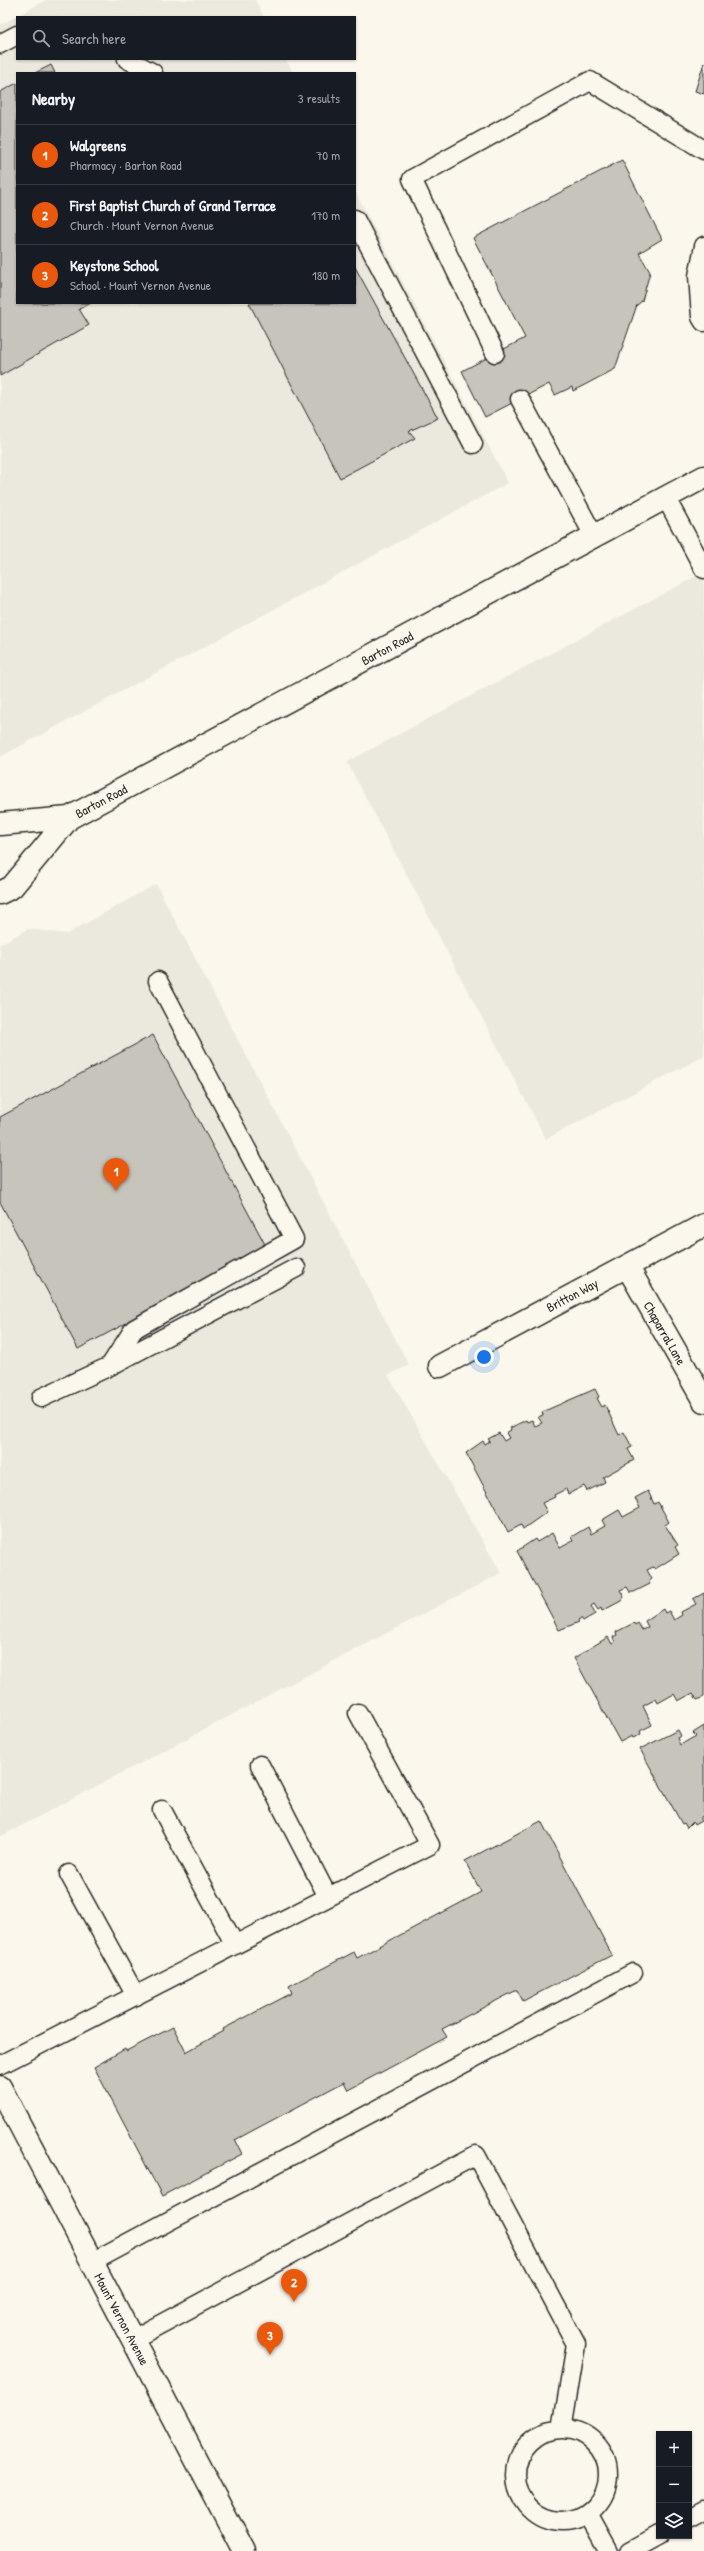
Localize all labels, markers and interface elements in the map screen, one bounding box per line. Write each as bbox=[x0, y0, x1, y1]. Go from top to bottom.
search box bbox=[16, 16, 356, 60]
icon: search bbox=[30, 27, 52, 49]
text: Search here bbox=[62, 28, 126, 49]
text: Nearby bbox=[32, 87, 75, 110]
text: 3 results bbox=[298, 89, 340, 107]
text: Walgreens bbox=[70, 135, 126, 156]
text: 1 bbox=[43, 146, 47, 164]
text: 70 m bbox=[316, 146, 340, 164]
text: Pharmacy · Barton Road bbox=[70, 156, 181, 174]
text: First Baptist Church of Grand Terrace bbox=[70, 195, 276, 216]
text: 2 bbox=[42, 206, 48, 224]
text: 170 m bbox=[311, 206, 340, 224]
text: Church · Mount Vernon Avenue bbox=[70, 216, 214, 234]
text: Keystone School bbox=[70, 255, 158, 276]
text: 3 bbox=[42, 266, 48, 284]
text: 180 m bbox=[312, 266, 340, 284]
text: School · Mount Vernon Avenue bbox=[70, 276, 211, 294]
street label: Barton Road bbox=[358, 627, 416, 669]
street label: Barton Road bbox=[72, 780, 130, 822]
pin: 1 bbox=[103, 1158, 129, 1191]
street label: Britton Way bbox=[543, 1274, 601, 1316]
street label: Chaparral Lane bbox=[639, 1298, 691, 1368]
your location bbox=[474, 1347, 494, 1367]
pin: 2 bbox=[281, 2269, 307, 2302]
street label: Mount Vernon Avenue bbox=[90, 2270, 154, 2368]
pin: 3 bbox=[257, 2322, 283, 2355]
map controls bbox=[656, 2431, 692, 2539]
button: + bbox=[656, 2431, 692, 2467]
button: − bbox=[656, 2467, 692, 2503]
button: layers bbox=[656, 2503, 692, 2539]

